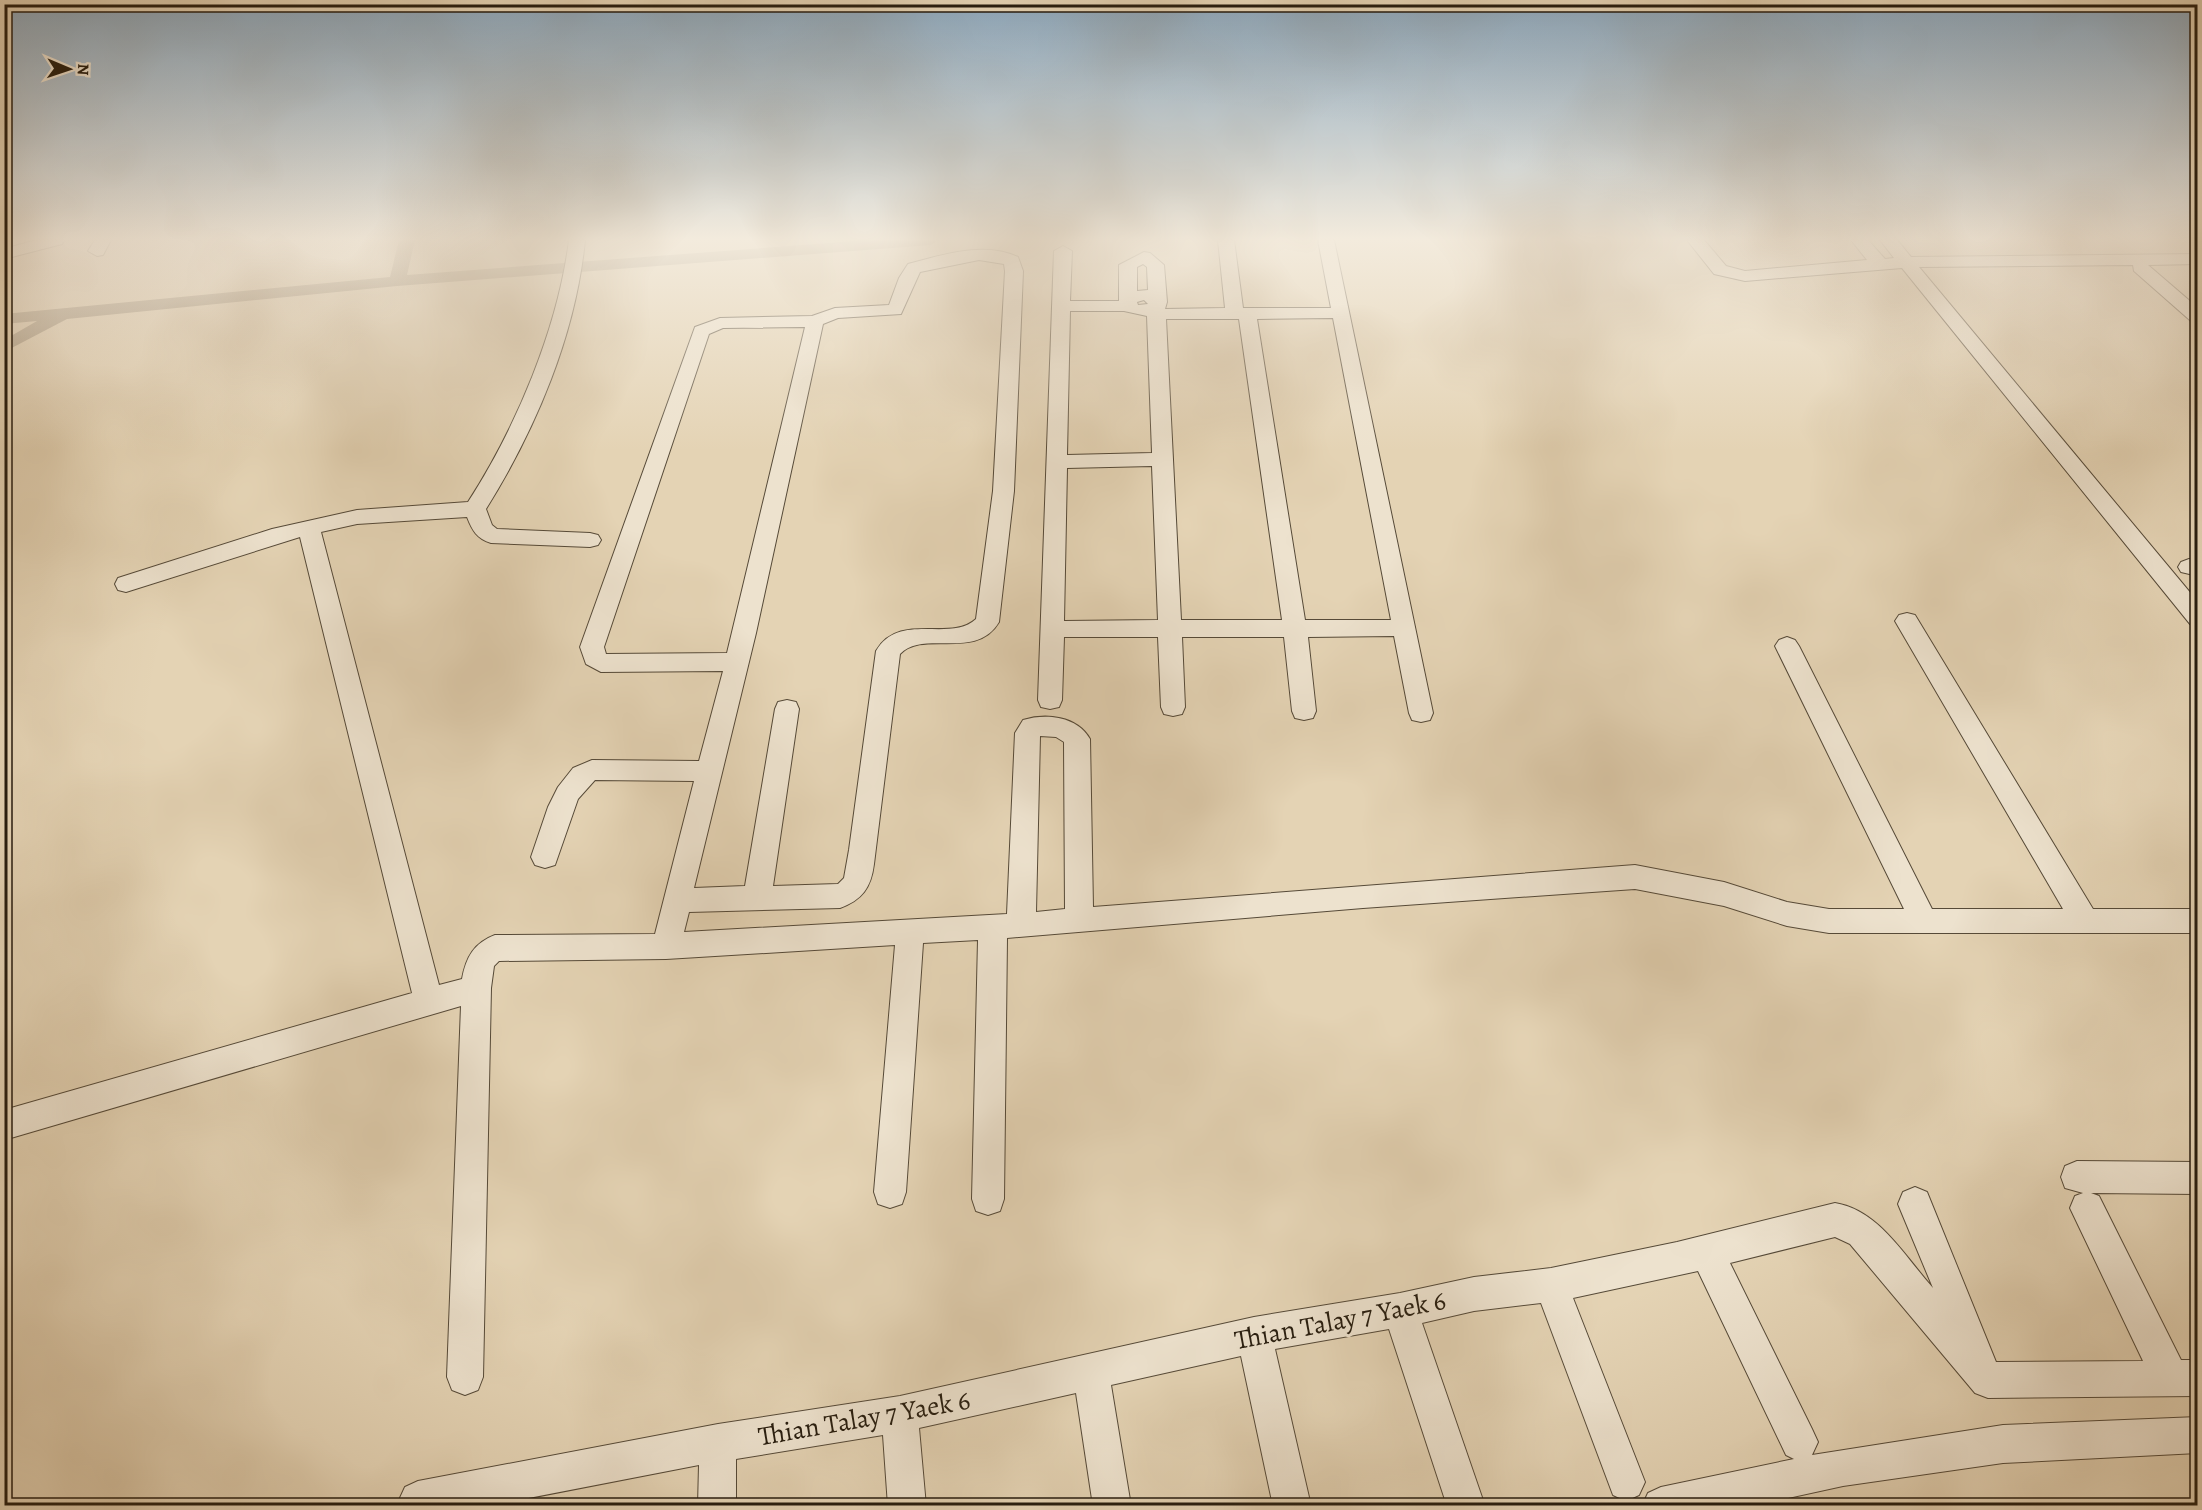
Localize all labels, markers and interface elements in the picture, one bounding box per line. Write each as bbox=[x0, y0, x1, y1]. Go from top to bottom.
north arrow bbox=[39, 39, 99, 99]
text: N bbox=[72, 63, 94, 76]
street label: Thian Talay 7 Yaek 6 bbox=[1231, 1282, 1449, 1358]
street label: Thian Talay 7 Yaek 6 bbox=[755, 1382, 973, 1454]

